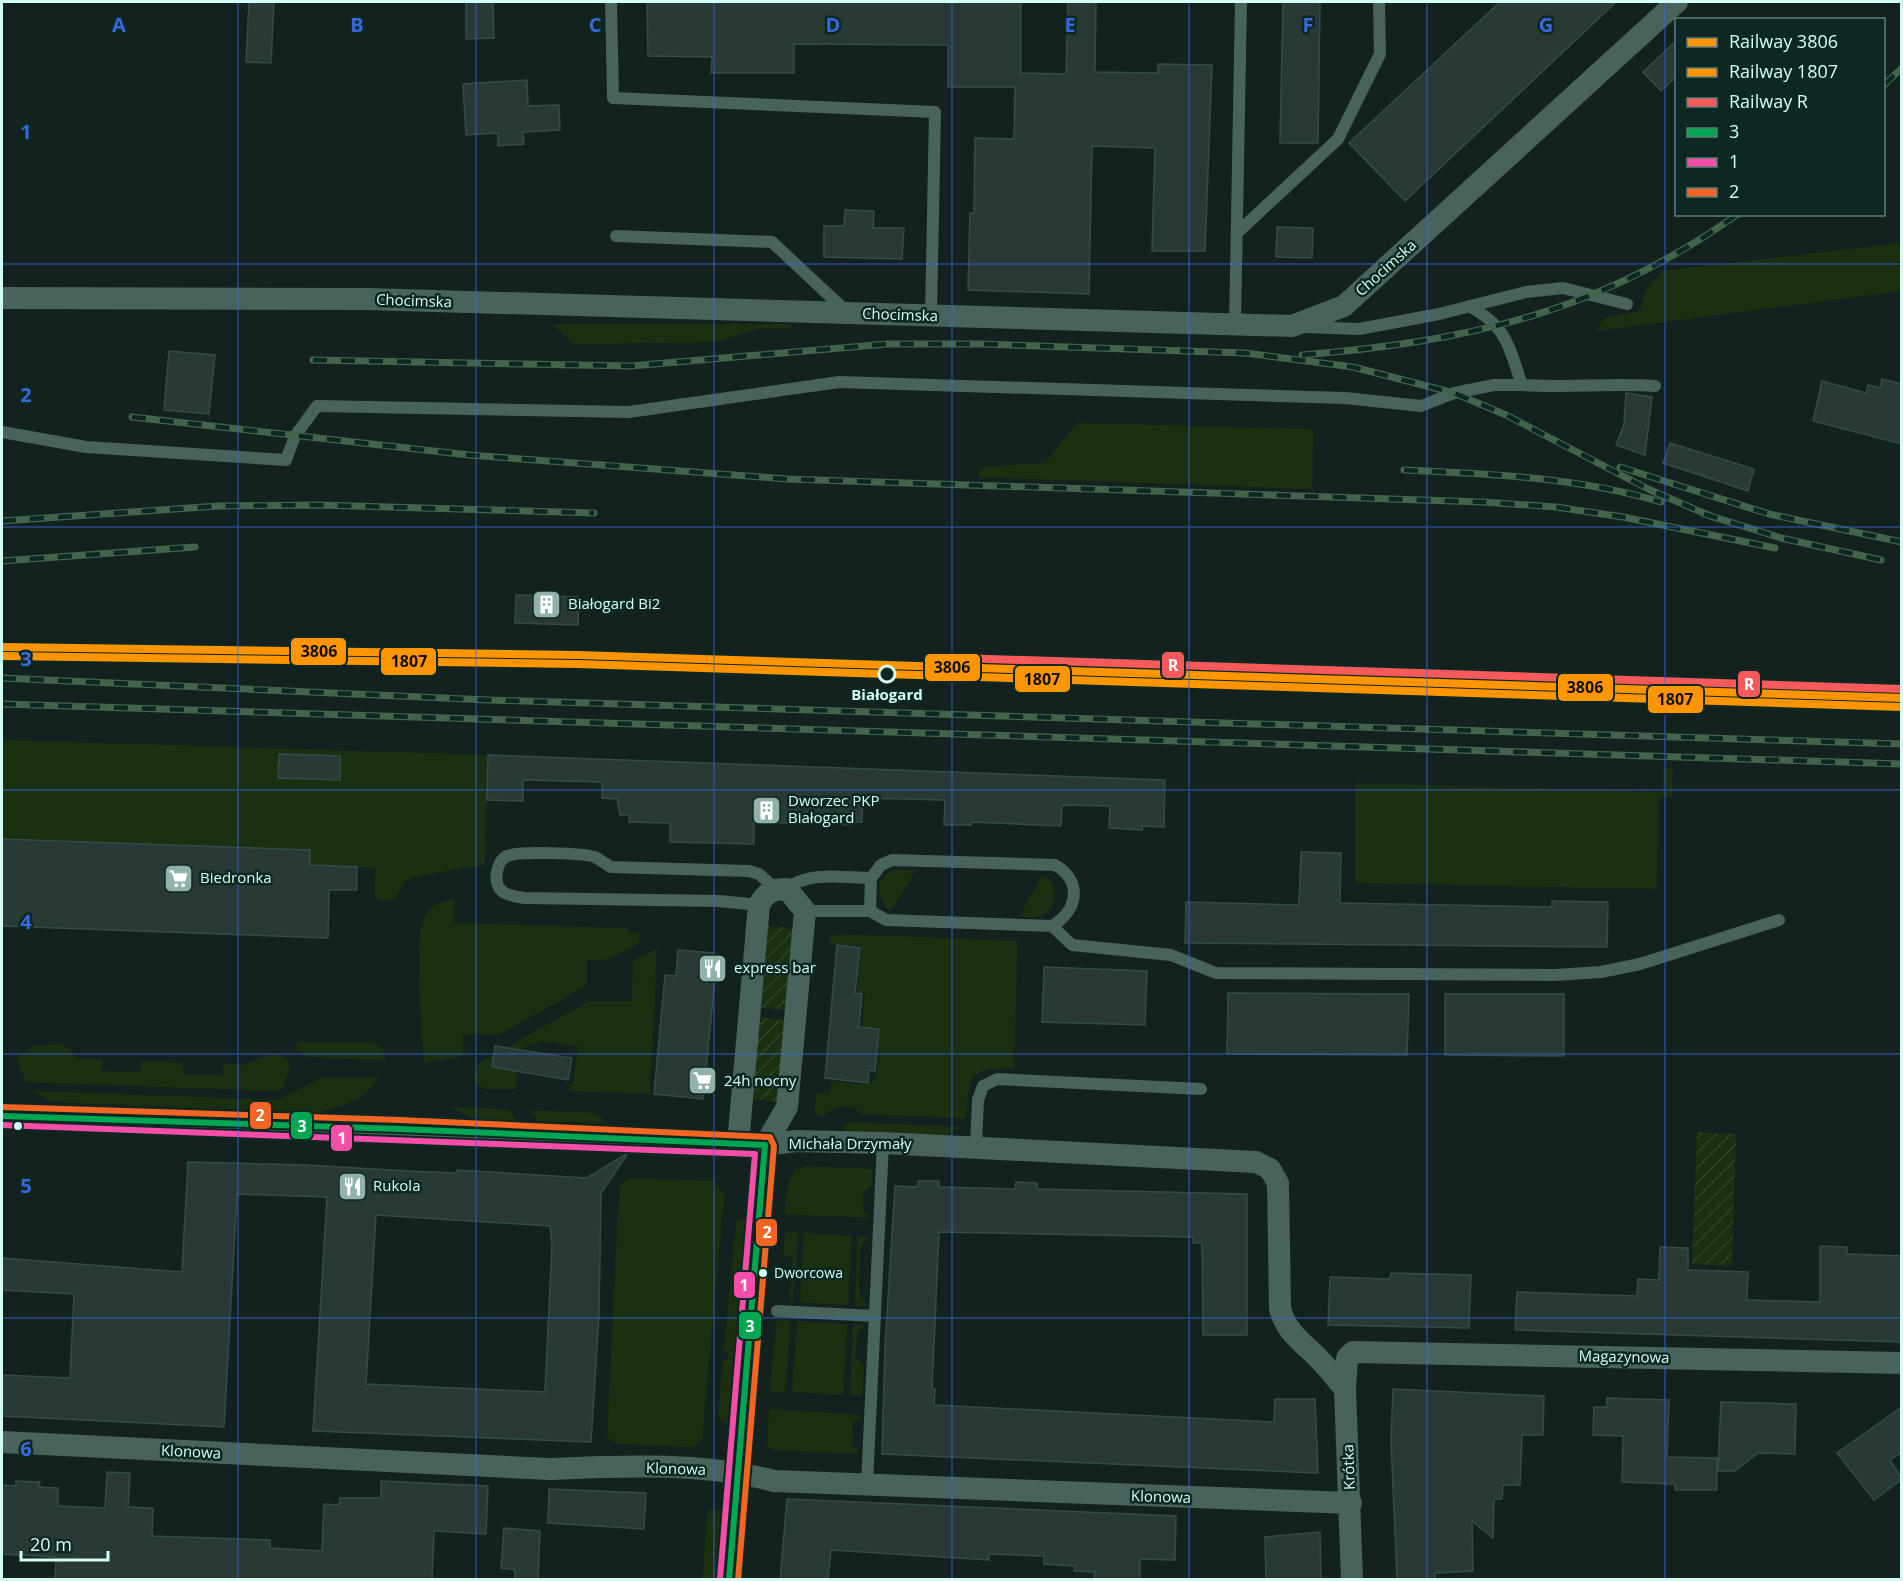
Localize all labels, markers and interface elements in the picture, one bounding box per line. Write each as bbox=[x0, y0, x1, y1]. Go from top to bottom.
text: A bbox=[112, 11, 126, 38]
text: B bbox=[350, 11, 364, 38]
text: C bbox=[589, 11, 602, 38]
text: D bbox=[826, 11, 840, 38]
text: E bbox=[1064, 11, 1076, 38]
text: F bbox=[1303, 11, 1313, 38]
text: G bbox=[1539, 11, 1553, 38]
legend bbox=[1675, 18, 1885, 216]
text: Railway 3806 bbox=[1729, 29, 1838, 53]
text: Railway 1807 bbox=[1729, 59, 1838, 83]
text: Railway R bbox=[1729, 89, 1808, 113]
text: 1 bbox=[20, 118, 32, 145]
text: 3 bbox=[1729, 119, 1739, 143]
text: 1 bbox=[1729, 149, 1739, 173]
text: 2 bbox=[1729, 179, 1739, 203]
street label: Chocimska bbox=[1350, 234, 1420, 300]
street label: Chocimska bbox=[376, 289, 452, 311]
street label: Chocimska bbox=[862, 303, 938, 325]
text: 2 bbox=[20, 381, 32, 408]
building icon: Białogard Bi2 bbox=[531, 588, 563, 620]
place label: Białogard Bi2 bbox=[568, 593, 660, 613]
line badge: 3806 bbox=[290, 637, 347, 666]
text: 3806 bbox=[301, 640, 337, 662]
text: 3 bbox=[20, 645, 32, 672]
line badge: 1807 bbox=[380, 647, 437, 676]
text: 1807 bbox=[391, 650, 427, 672]
line badge: R bbox=[1161, 651, 1185, 679]
line badge: 3806 bbox=[924, 653, 981, 682]
text: R bbox=[1168, 654, 1179, 676]
text: 3806 bbox=[934, 656, 970, 678]
marker: Białogard bbox=[878, 665, 896, 683]
line badge: 1807 bbox=[1014, 665, 1071, 693]
text: 1807 bbox=[1024, 668, 1060, 690]
line badge: R bbox=[1737, 670, 1761, 698]
line badge: 3806 bbox=[1557, 673, 1614, 702]
text: R bbox=[1744, 673, 1755, 695]
text: 3806 bbox=[1567, 676, 1603, 698]
place label: Białogard bbox=[851, 684, 923, 704]
line badge: 1807 bbox=[1647, 685, 1704, 714]
text: 1807 bbox=[1657, 688, 1693, 710]
place label: Dworzec PKP Białogard bbox=[788, 790, 879, 827]
building icon: Dworzec PKP Białogard bbox=[751, 794, 783, 826]
supermarket icon: Biedronka bbox=[163, 862, 195, 894]
place label: Biedronka bbox=[200, 867, 272, 887]
text: 4 bbox=[20, 908, 32, 935]
restaurant icon: express bar bbox=[697, 952, 729, 984]
place label: express bar bbox=[734, 957, 816, 977]
supermarket icon: 24h nocny bbox=[687, 1065, 719, 1097]
place label: 24h nocny bbox=[724, 1070, 797, 1090]
line badge: 2 bbox=[249, 1101, 272, 1130]
text: 2 bbox=[255, 1104, 265, 1126]
line badge: 3 bbox=[290, 1111, 313, 1140]
text: 3 bbox=[297, 1115, 307, 1137]
unlabelled marker bbox=[12, 1120, 24, 1132]
line badge: 1 bbox=[330, 1124, 353, 1152]
text: 1 bbox=[337, 1127, 347, 1149]
street label: Michała Drzymały bbox=[788, 1133, 912, 1153]
restaurant icon: Rukola bbox=[336, 1170, 368, 1202]
text: 5 bbox=[20, 1172, 32, 1199]
place label: Rukola bbox=[373, 1175, 420, 1195]
line badge: 2 bbox=[755, 1218, 778, 1247]
text: 2 bbox=[762, 1221, 772, 1243]
place label: Dworcowa bbox=[774, 1263, 843, 1282]
marker: Dworcowa bbox=[757, 1267, 769, 1279]
line badge: 1 bbox=[733, 1271, 756, 1299]
text: 1 bbox=[739, 1274, 749, 1296]
line badge: 3 bbox=[738, 1311, 762, 1340]
text: 3 bbox=[745, 1315, 755, 1337]
street label: Magazynowa bbox=[1578, 1345, 1670, 1367]
text: 6 bbox=[20, 1435, 32, 1462]
street label: Klonowa bbox=[160, 1439, 222, 1463]
street label: Krótka bbox=[1337, 1444, 1359, 1490]
street label: Klonowa bbox=[646, 1457, 706, 1479]
street label: Klonowa bbox=[1131, 1485, 1191, 1507]
scale bar bbox=[21, 1524, 108, 1562]
text: 20 m bbox=[30, 1532, 72, 1556]

